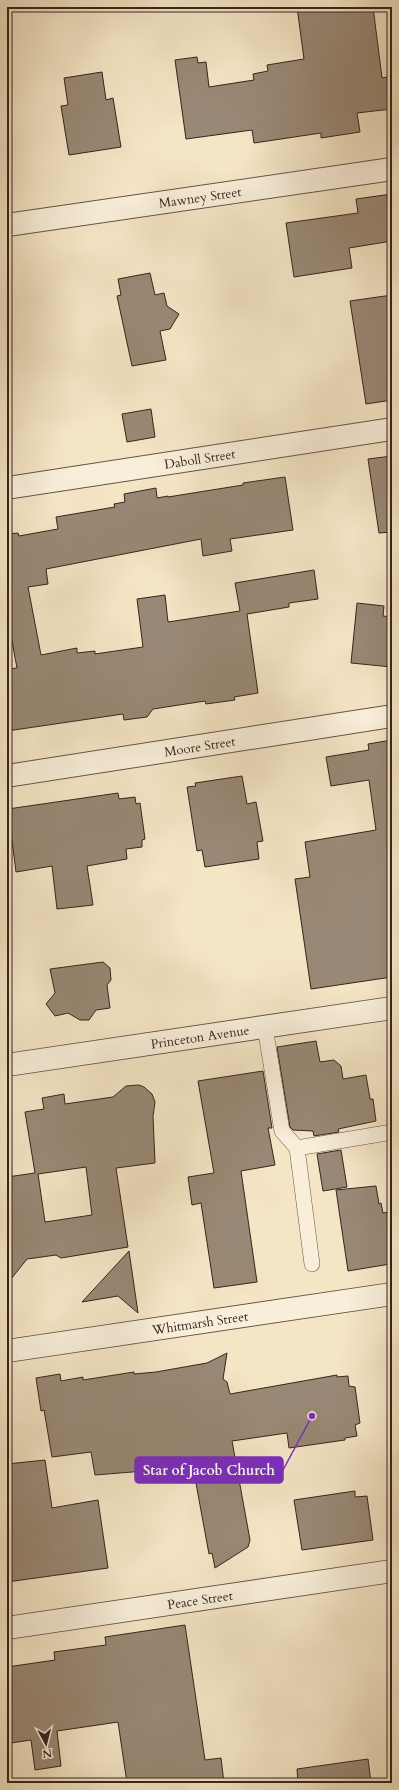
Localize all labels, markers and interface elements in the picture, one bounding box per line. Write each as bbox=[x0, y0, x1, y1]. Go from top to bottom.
street label: Mawney Street bbox=[158, 183, 243, 213]
street label: Daboll Street bbox=[163, 445, 237, 474]
street label: Moore Street bbox=[163, 733, 237, 761]
street label: Princeton Avenue bbox=[149, 1021, 251, 1054]
street label: Whitmarsh Street bbox=[150, 1307, 249, 1340]
callout: Star of Jacob Church bbox=[135, 1457, 283, 1483]
text: Star of Jacob Church bbox=[143, 1461, 275, 1480]
street label: Peace Street bbox=[166, 1587, 234, 1614]
north arrow bbox=[26, 1724, 66, 1764]
text: N bbox=[41, 1745, 53, 1762]

